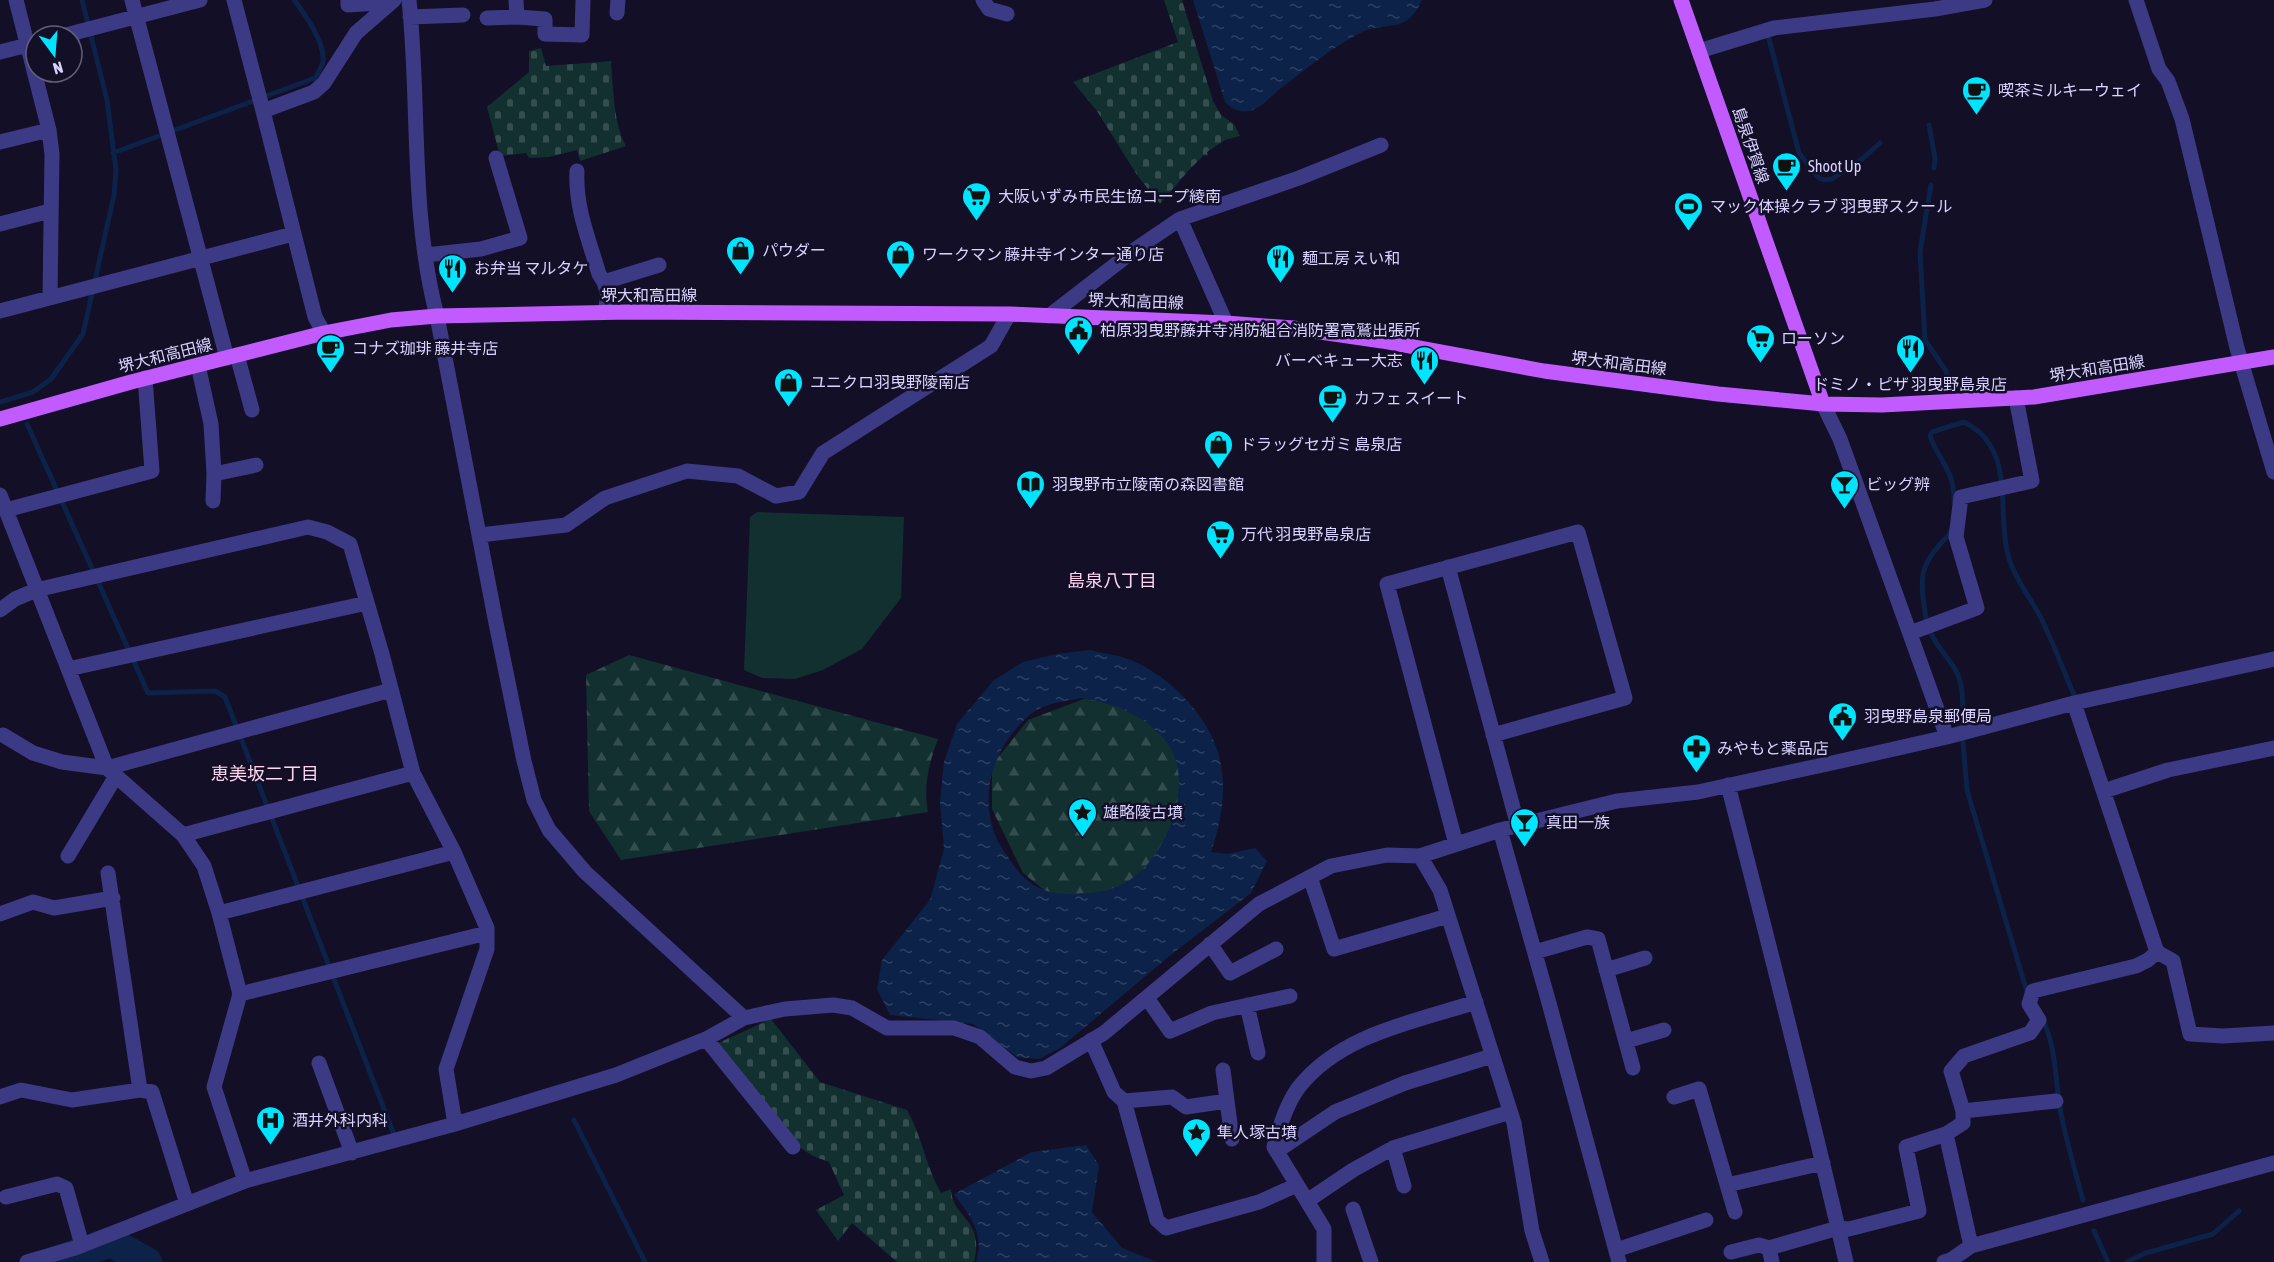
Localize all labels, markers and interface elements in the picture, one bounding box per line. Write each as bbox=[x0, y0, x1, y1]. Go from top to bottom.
north arrow bbox=[24, 24, 84, 84]
text: N bbox=[51, 58, 65, 78]
cafe icon: 喫茶ミルキーウェイ bbox=[1961, 74, 1993, 116]
place label: 喫茶ミルキーウェイ bbox=[1998, 81, 2142, 99]
street label: 島泉伊賀線 bbox=[1729, 104, 1773, 186]
cafe icon: Shoot Up bbox=[1771, 150, 1803, 192]
place label: Shoot Up bbox=[1808, 157, 1861, 176]
supermarket icon: 大阪いずみ市民生協コープ綾南 bbox=[961, 180, 993, 222]
place label: 大阪いずみ市民生協コープ綾南 bbox=[998, 187, 1221, 205]
sports icon: マック体操クラブ 羽曳野スクール bbox=[1673, 190, 1705, 232]
place label: マック体操クラブ 羽曳野スクール bbox=[1710, 197, 1952, 215]
shop icon: パウダー bbox=[725, 234, 757, 276]
shop icon: ワークマン 藤井寺インター通り店 bbox=[885, 238, 917, 280]
place label: パウダー bbox=[762, 241, 826, 259]
restaurant icon: 麺工房 えい和 bbox=[1265, 242, 1297, 284]
place label: ワークマン 藤井寺インター通り店 bbox=[922, 245, 1164, 263]
place label: 麺工房 えい和 bbox=[1302, 249, 1400, 267]
restaurant icon: お弁当 マルタケ bbox=[437, 252, 469, 294]
place label: お弁当 マルタケ bbox=[474, 259, 588, 277]
street label: 堺大和高田線 bbox=[601, 286, 697, 304]
street label: 堺大和高田線 bbox=[1088, 290, 1184, 312]
public building icon: 柏原羽曳野藤井寺消防組合消防署高鷲出張所 bbox=[1063, 314, 1095, 356]
place label: 柏原羽曳野藤井寺消防組合消防署高鷲出張所 bbox=[1100, 321, 1420, 339]
supermarket icon: ローソン bbox=[1744, 322, 1776, 364]
place label: ローソン bbox=[1781, 329, 1845, 347]
cafe icon: コナズ珈琲 藤井寺店 bbox=[315, 332, 347, 374]
restaurant icon: ドミノ・ピザ 羽曳野島泉店 bbox=[1894, 332, 1926, 374]
street label: 堺大和高田線 bbox=[116, 335, 214, 375]
place label: コナズ珈琲 藤井寺店 bbox=[352, 339, 498, 357]
restaurant icon: バーベキュー大志 bbox=[1408, 344, 1440, 386]
street label: 堺大和高田線 bbox=[1570, 348, 1668, 378]
place label: バーベキュー大志 bbox=[1275, 351, 1403, 369]
street label: 堺大和高田線 bbox=[2048, 352, 2146, 384]
shop icon: ユニクロ羽曳野陵南店 bbox=[773, 366, 805, 408]
place label: ユニクロ羽曳野陵南店 bbox=[810, 373, 970, 391]
place label: ドミノ・ピザ 羽曳野島泉店 bbox=[1813, 375, 2007, 393]
cafe icon: カフェ スイート bbox=[1317, 382, 1349, 424]
place label: カフェ スイート bbox=[1354, 389, 1468, 407]
shop icon: ドラッグセガミ 島泉店 bbox=[1203, 428, 1235, 470]
place label: ドラッグセガミ 島泉店 bbox=[1240, 435, 1402, 453]
library icon: 羽曳野市立陵南の森図書館 bbox=[1015, 468, 1047, 510]
bar icon: ビッグ辨 bbox=[1829, 468, 1861, 510]
place label: 羽曳野市立陵南の森図書館 bbox=[1052, 475, 1244, 493]
place label: ビッグ辨 bbox=[1866, 475, 1930, 493]
supermarket icon: 万代 羽曳野島泉店 bbox=[1204, 518, 1236, 560]
place label: 万代 羽曳野島泉店 bbox=[1241, 525, 1371, 543]
district label: 島泉八丁目 bbox=[1067, 570, 1157, 591]
public building icon: 羽曳野島泉郵便局 bbox=[1827, 700, 1859, 742]
place label: 羽曳野島泉郵便局 bbox=[1864, 707, 1992, 725]
pharmacy icon: みやもと薬品店 bbox=[1680, 732, 1712, 774]
place label: みやもと薬品店 bbox=[1717, 739, 1829, 757]
district label: 恵美坂二丁目 bbox=[211, 763, 319, 784]
place icon: 雄略陵古墳 bbox=[1066, 796, 1098, 838]
place label: 雄略陵古墳 bbox=[1103, 803, 1183, 821]
bar icon: 真田一族 bbox=[1509, 806, 1541, 848]
place label: 真田一族 bbox=[1546, 813, 1610, 831]
hospital icon: 酒井外科内科 bbox=[255, 1104, 287, 1146]
place label: 酒井外科内科 bbox=[292, 1111, 388, 1129]
place icon: 隼人塚古墳 bbox=[1180, 1116, 1212, 1158]
place label: 隼人塚古墳 bbox=[1217, 1123, 1297, 1141]

